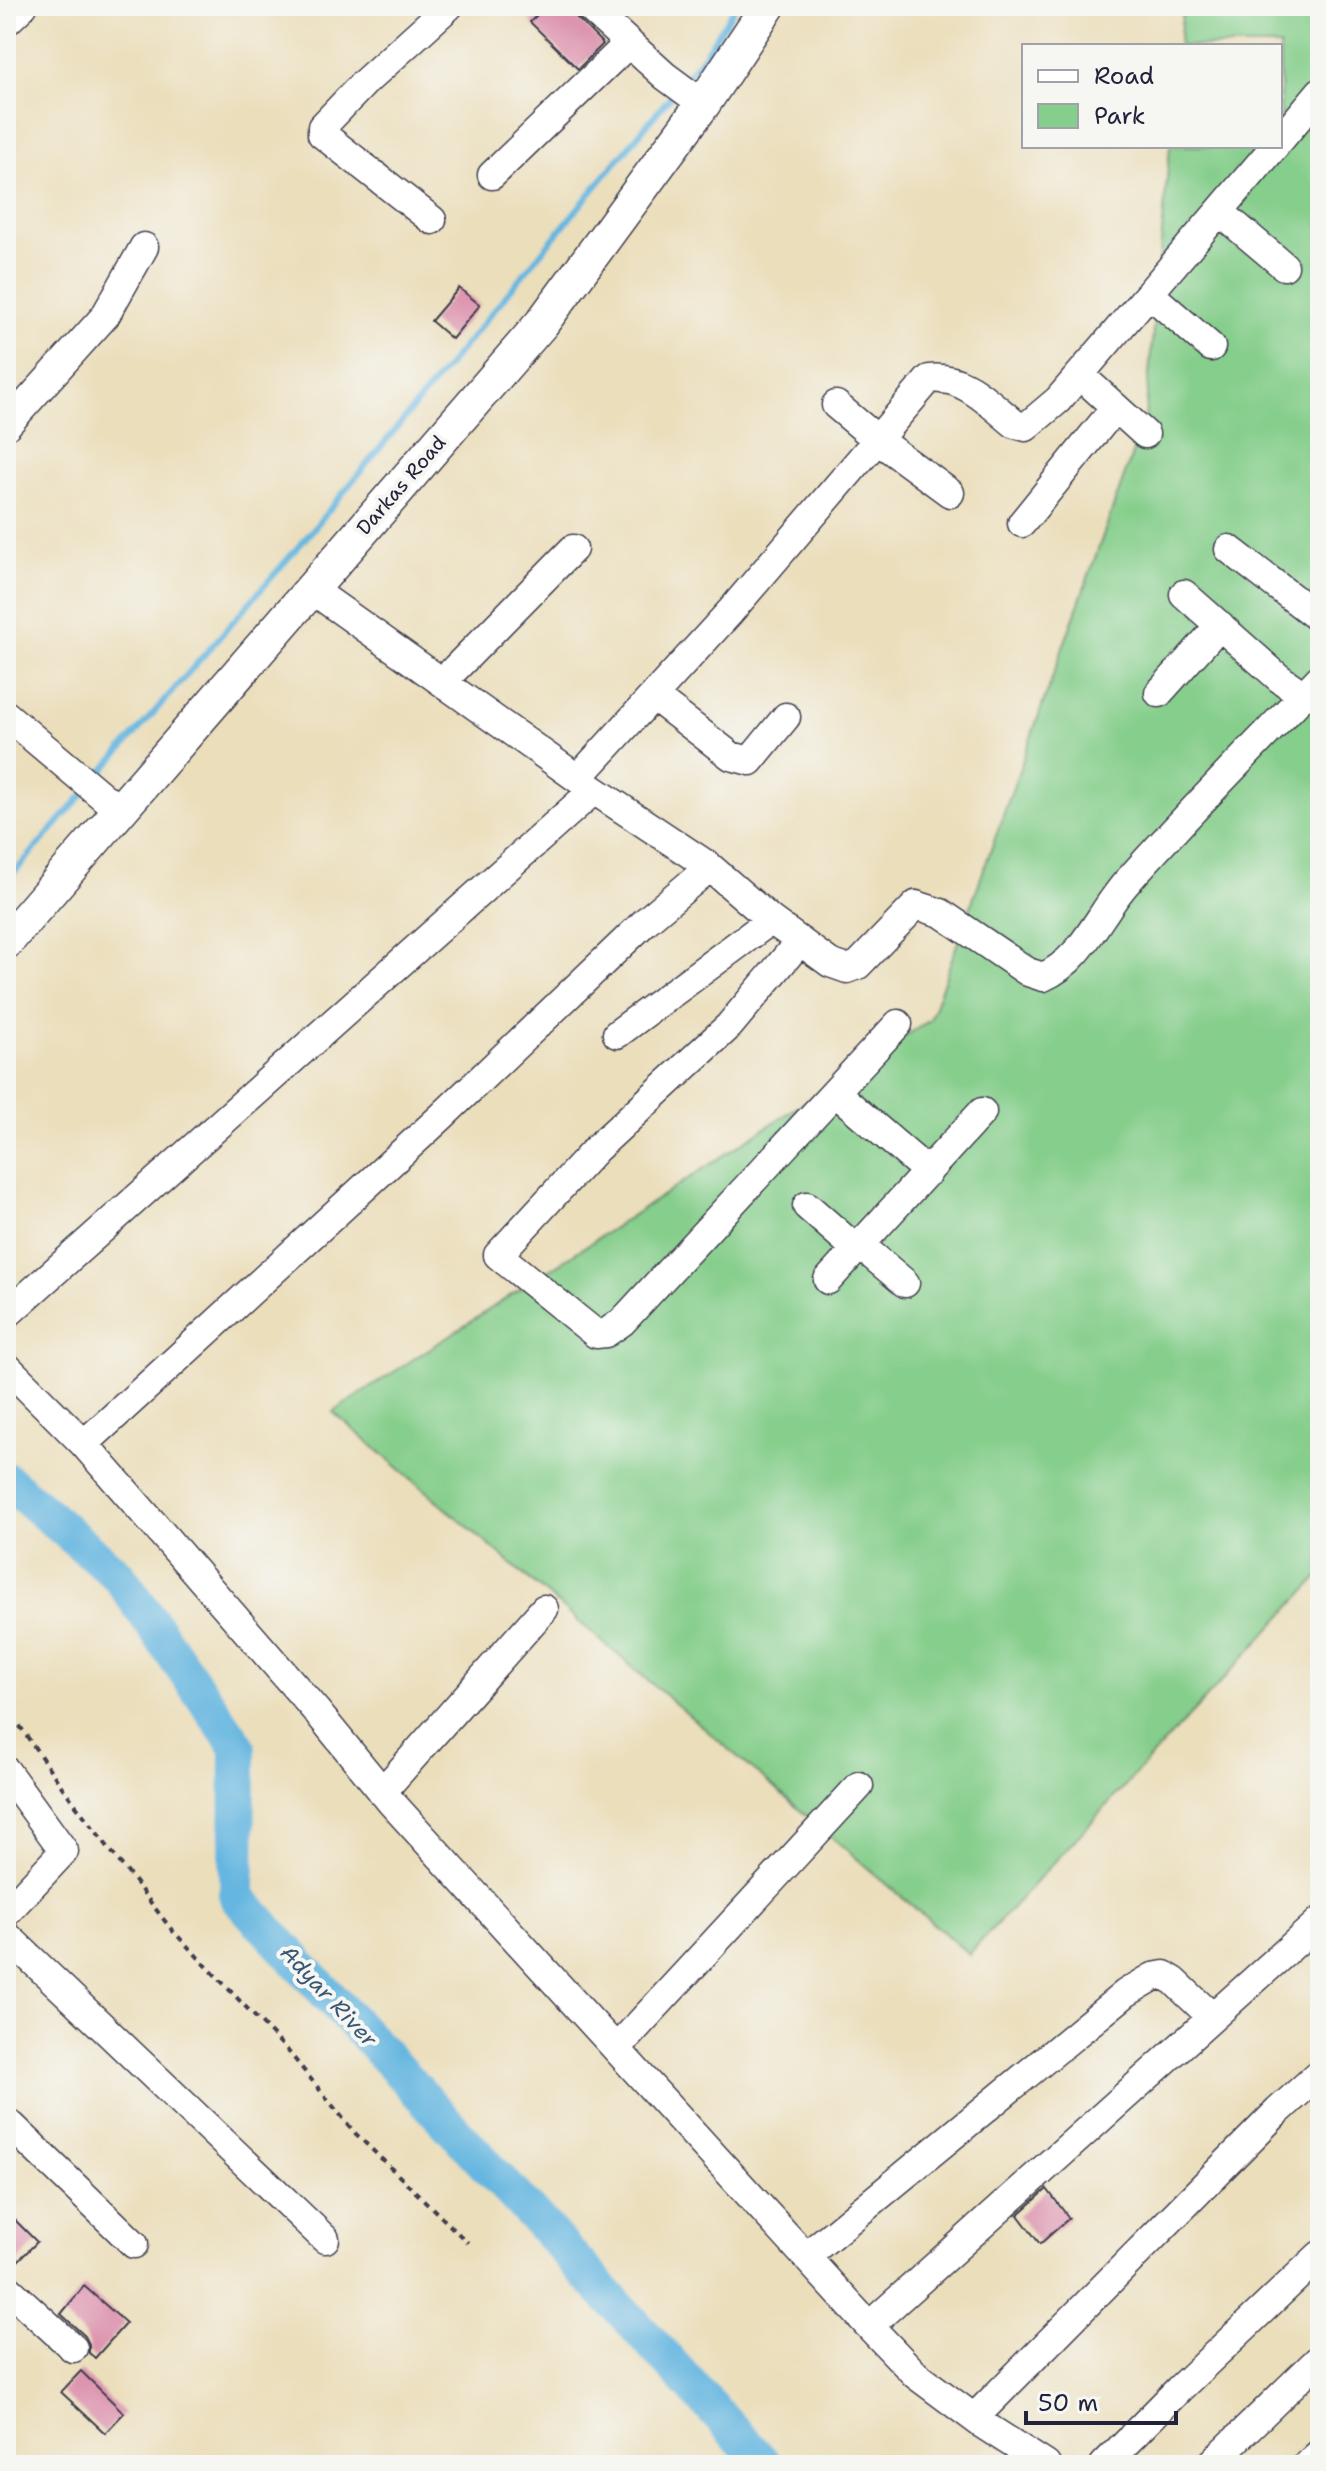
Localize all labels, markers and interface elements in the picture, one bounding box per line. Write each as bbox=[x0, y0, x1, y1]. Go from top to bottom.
legend bbox=[1022, 44, 1282, 148]
text: Road bbox=[1094, 60, 1154, 92]
text: Park bbox=[1094, 100, 1146, 132]
street label: Darkas Road bbox=[351, 429, 452, 540]
water label: Adyar River bbox=[274, 1939, 384, 2054]
scale bar bbox=[1026, 2375, 1176, 2425]
text: 50 m bbox=[1038, 2387, 1098, 2419]

